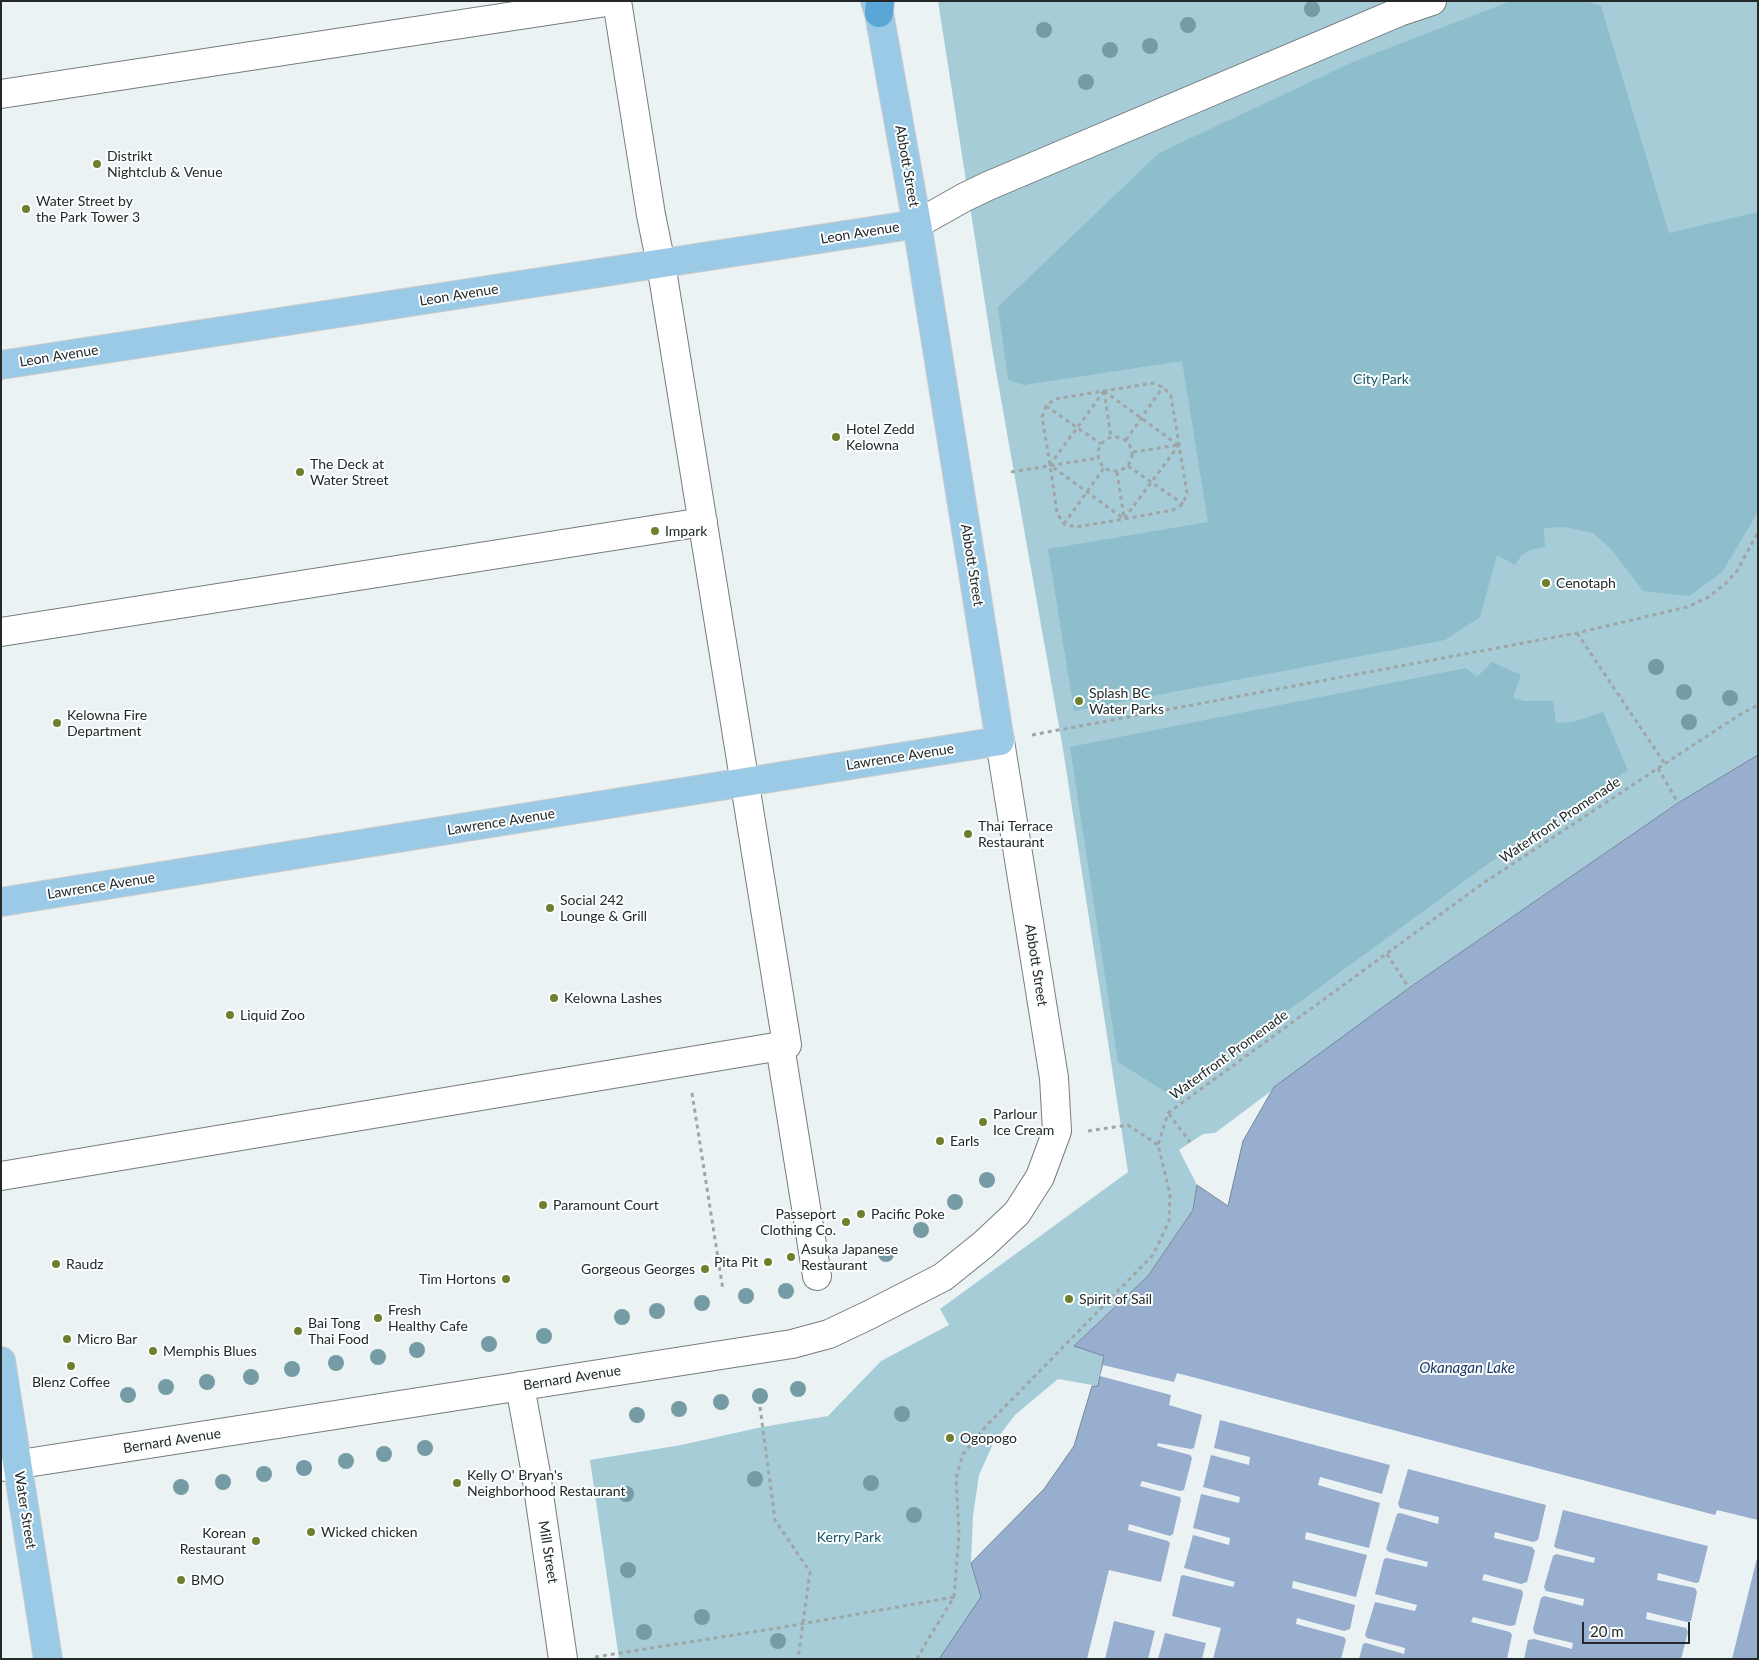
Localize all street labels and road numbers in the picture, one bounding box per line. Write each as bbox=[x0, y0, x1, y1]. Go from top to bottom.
street label: Abbott Street bbox=[892, 124, 922, 208]
street label: Leon Avenue bbox=[819, 218, 901, 248]
street label: Leon Avenue bbox=[418, 280, 500, 310]
street label: Leon Avenue bbox=[18, 341, 100, 371]
street label: Abbott Street bbox=[957, 523, 987, 607]
street label: Lawrence Avenue bbox=[845, 740, 955, 774]
street label: Waterfront Promenade bbox=[1496, 773, 1624, 867]
street label: Lawrence Avenue bbox=[446, 805, 556, 839]
street label: Lawrence Avenue bbox=[46, 869, 156, 903]
street label: Abbott Street bbox=[1021, 923, 1051, 1007]
street label: Waterfront Promenade bbox=[1167, 1006, 1291, 1104]
street label: Bernard Avenue bbox=[522, 1362, 622, 1394]
street label: Bernard Avenue bbox=[122, 1425, 222, 1457]
street label: Water Street bbox=[11, 1470, 39, 1550]
street label: Mill Street bbox=[535, 1519, 561, 1585]

